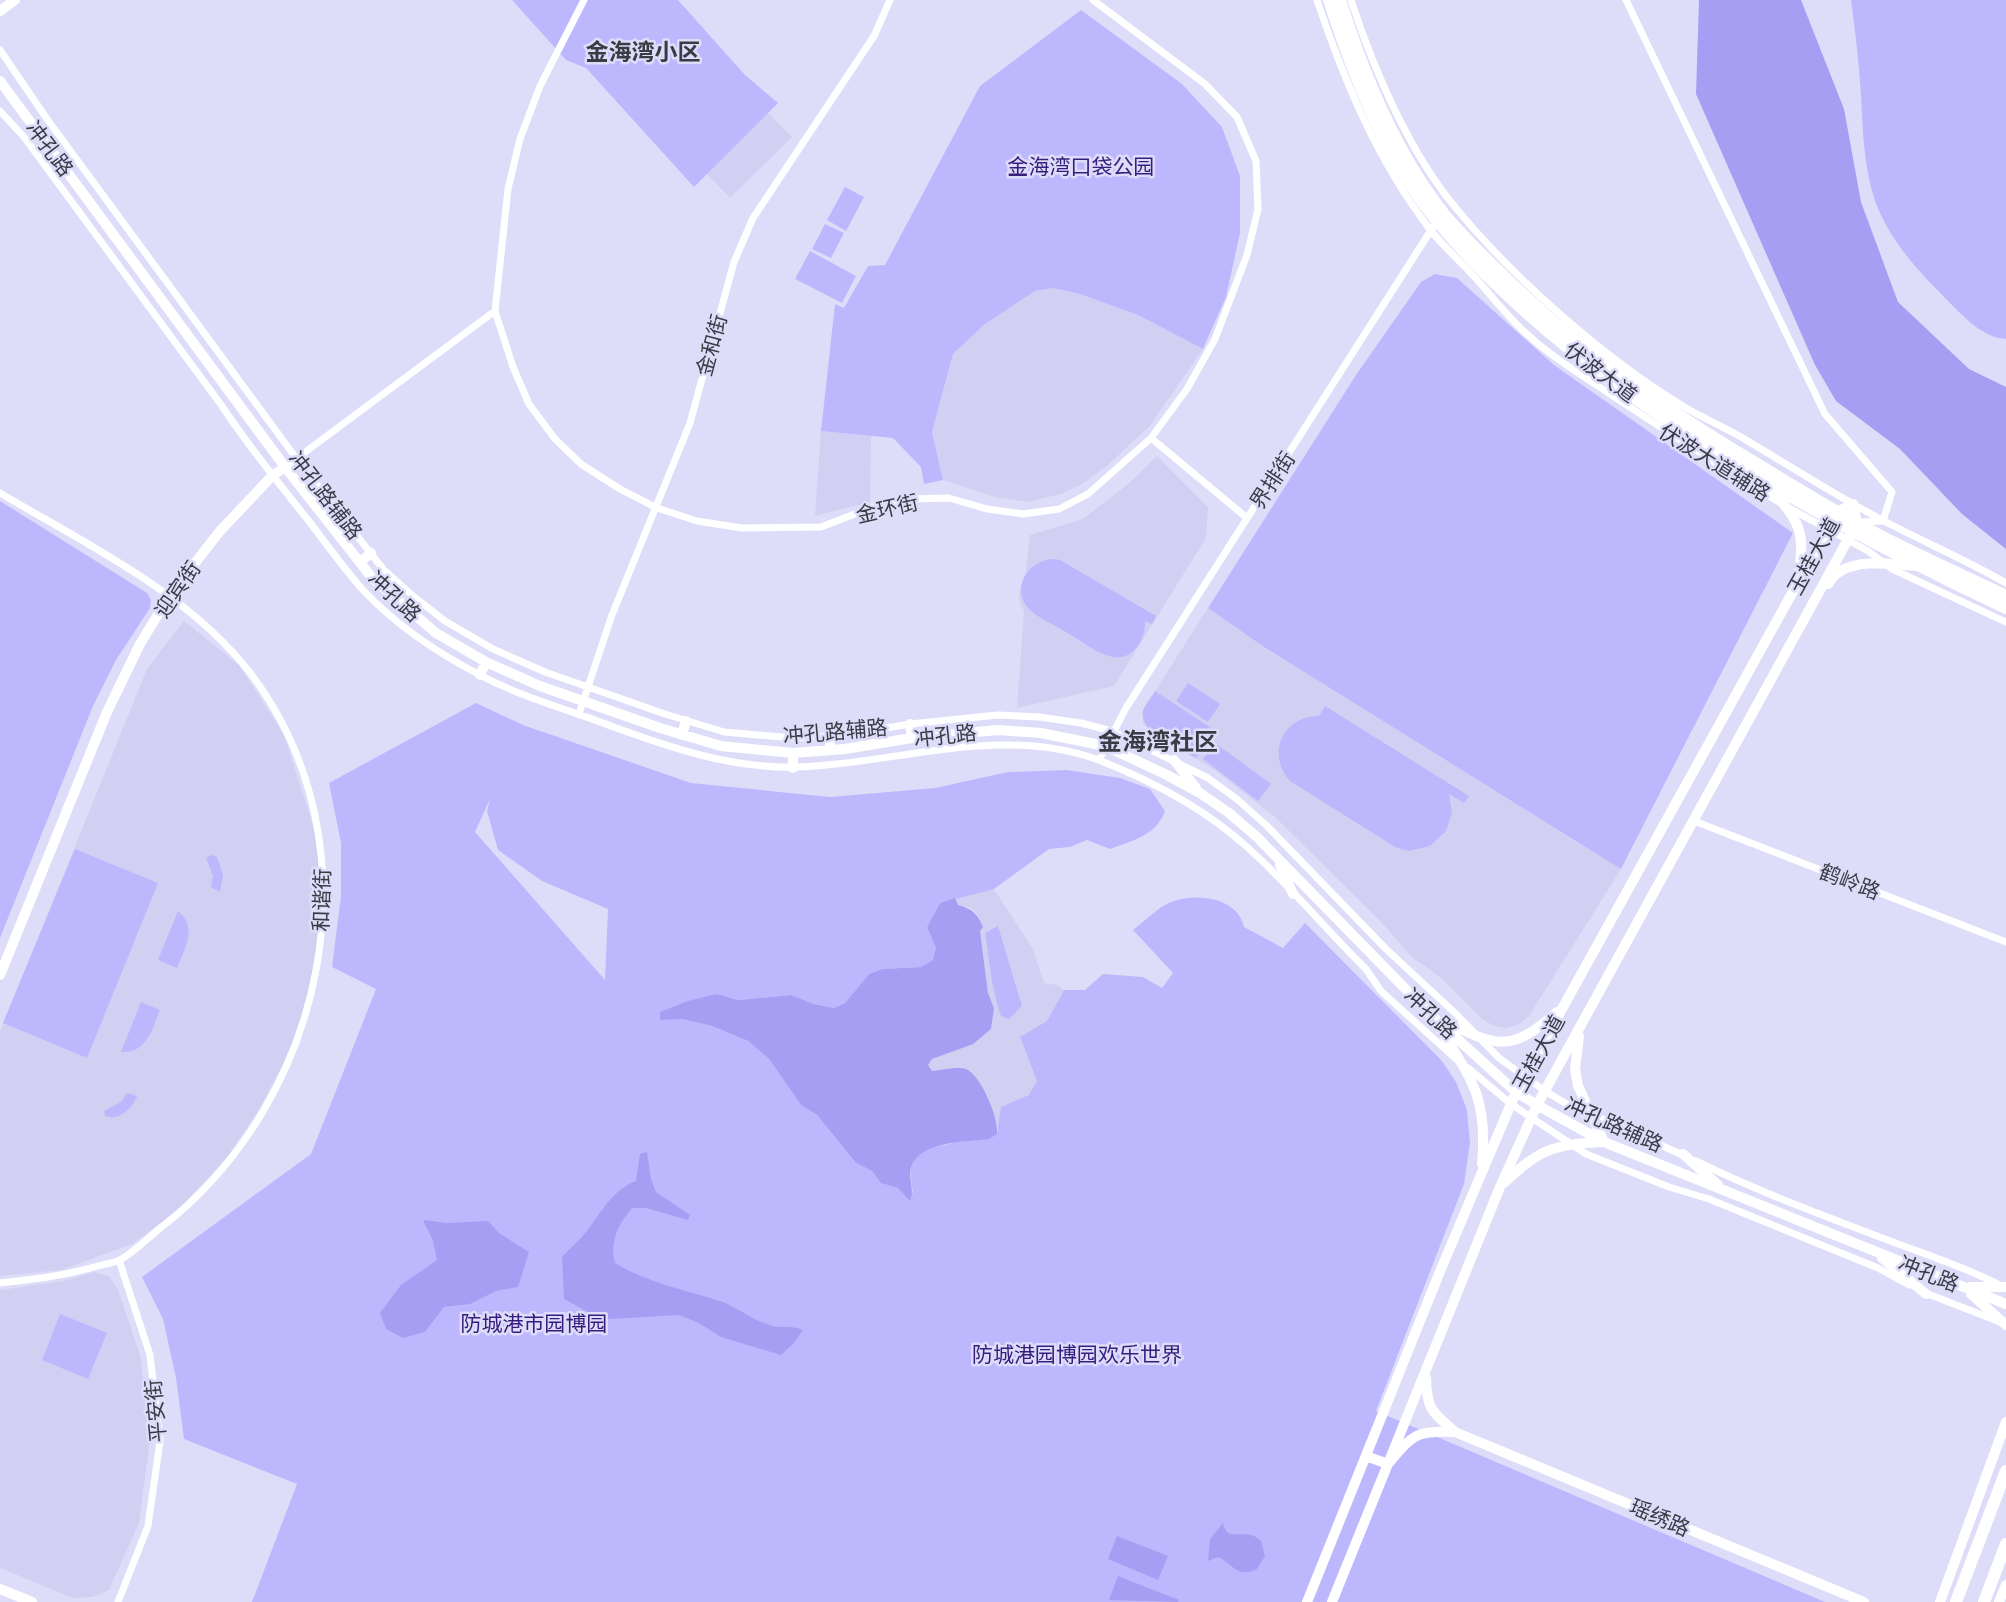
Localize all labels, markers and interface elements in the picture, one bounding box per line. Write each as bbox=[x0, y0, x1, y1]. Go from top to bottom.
district label: 金海湾小区 bbox=[586, 37, 701, 66]
street label: 冲孔路 bbox=[21, 115, 79, 181]
park label: 金海湾口袋公园 bbox=[1008, 153, 1155, 179]
street label: 金和街 bbox=[690, 311, 732, 379]
street label: 伏波大道 bbox=[1560, 336, 1642, 408]
street label: 伏波大道辅路 bbox=[1655, 418, 1775, 506]
street label: 冲孔路辅路 bbox=[283, 446, 369, 544]
street label: 界排街 bbox=[1244, 447, 1300, 513]
street label: 金环街 bbox=[853, 488, 921, 528]
street label: 玉桂大道 bbox=[1781, 513, 1845, 599]
street label: 迎宾街 bbox=[148, 556, 206, 622]
street label: 冲孔路 bbox=[363, 565, 427, 627]
street label: 冲孔路辅路 bbox=[782, 713, 888, 749]
street label: 冲孔路 bbox=[912, 719, 978, 751]
district label: 金海湾社区 bbox=[1098, 726, 1218, 756]
street label: 鹤岭路 bbox=[1816, 858, 1884, 904]
street label: 和谐街 bbox=[307, 868, 335, 932]
street label: 冲孔路 bbox=[1399, 982, 1463, 1044]
street label: 玉桂大道 bbox=[1506, 1010, 1570, 1096]
street label: 冲孔路辅路 bbox=[1561, 1091, 1667, 1157]
street label: 冲孔路 bbox=[1895, 1249, 1963, 1297]
park label: 防城港市园博园 bbox=[461, 1310, 608, 1336]
park label: 防城港园博园欢乐世界 bbox=[972, 1341, 1182, 1367]
street label: 平安街 bbox=[139, 1378, 171, 1444]
street label: 瑶绣路 bbox=[1626, 1493, 1694, 1541]

